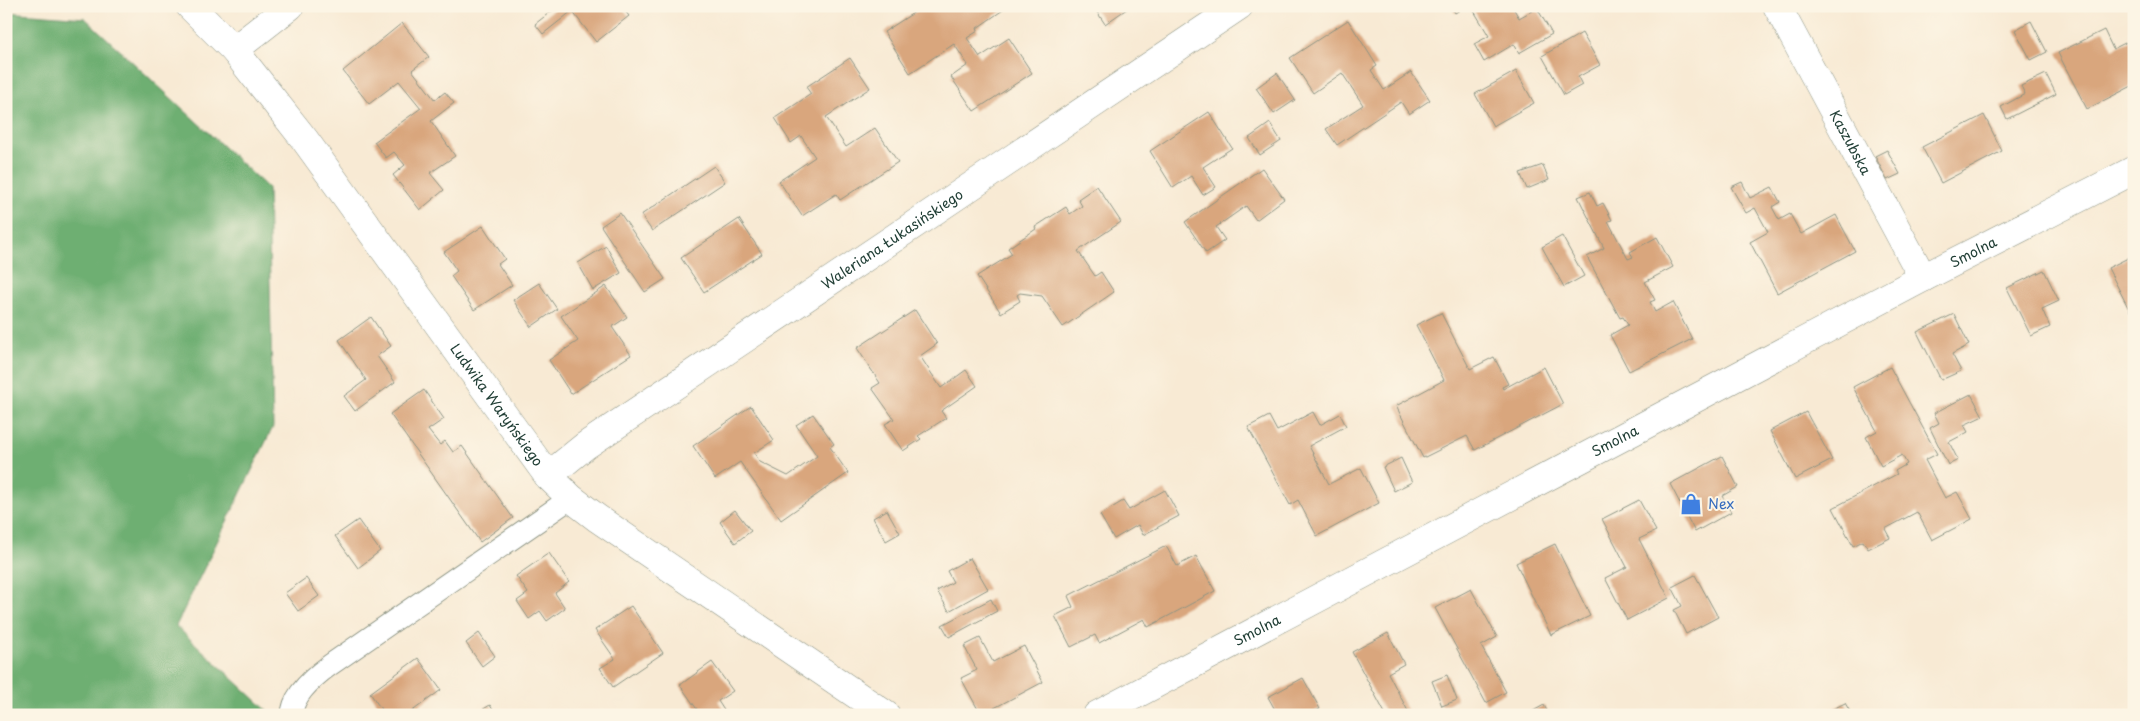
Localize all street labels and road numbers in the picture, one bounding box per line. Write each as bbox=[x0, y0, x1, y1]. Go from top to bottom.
street label: Kaszubska bbox=[1825, 106, 1877, 179]
street label: Waleriana Łukasińskiego bbox=[817, 184, 967, 294]
street label: Smolna bbox=[1946, 231, 2001, 273]
street label: Ludwika Waryńskiego bbox=[446, 339, 549, 471]
street label: Smolna bbox=[1588, 419, 1642, 462]
street label: Smolna bbox=[1230, 609, 1284, 651]

